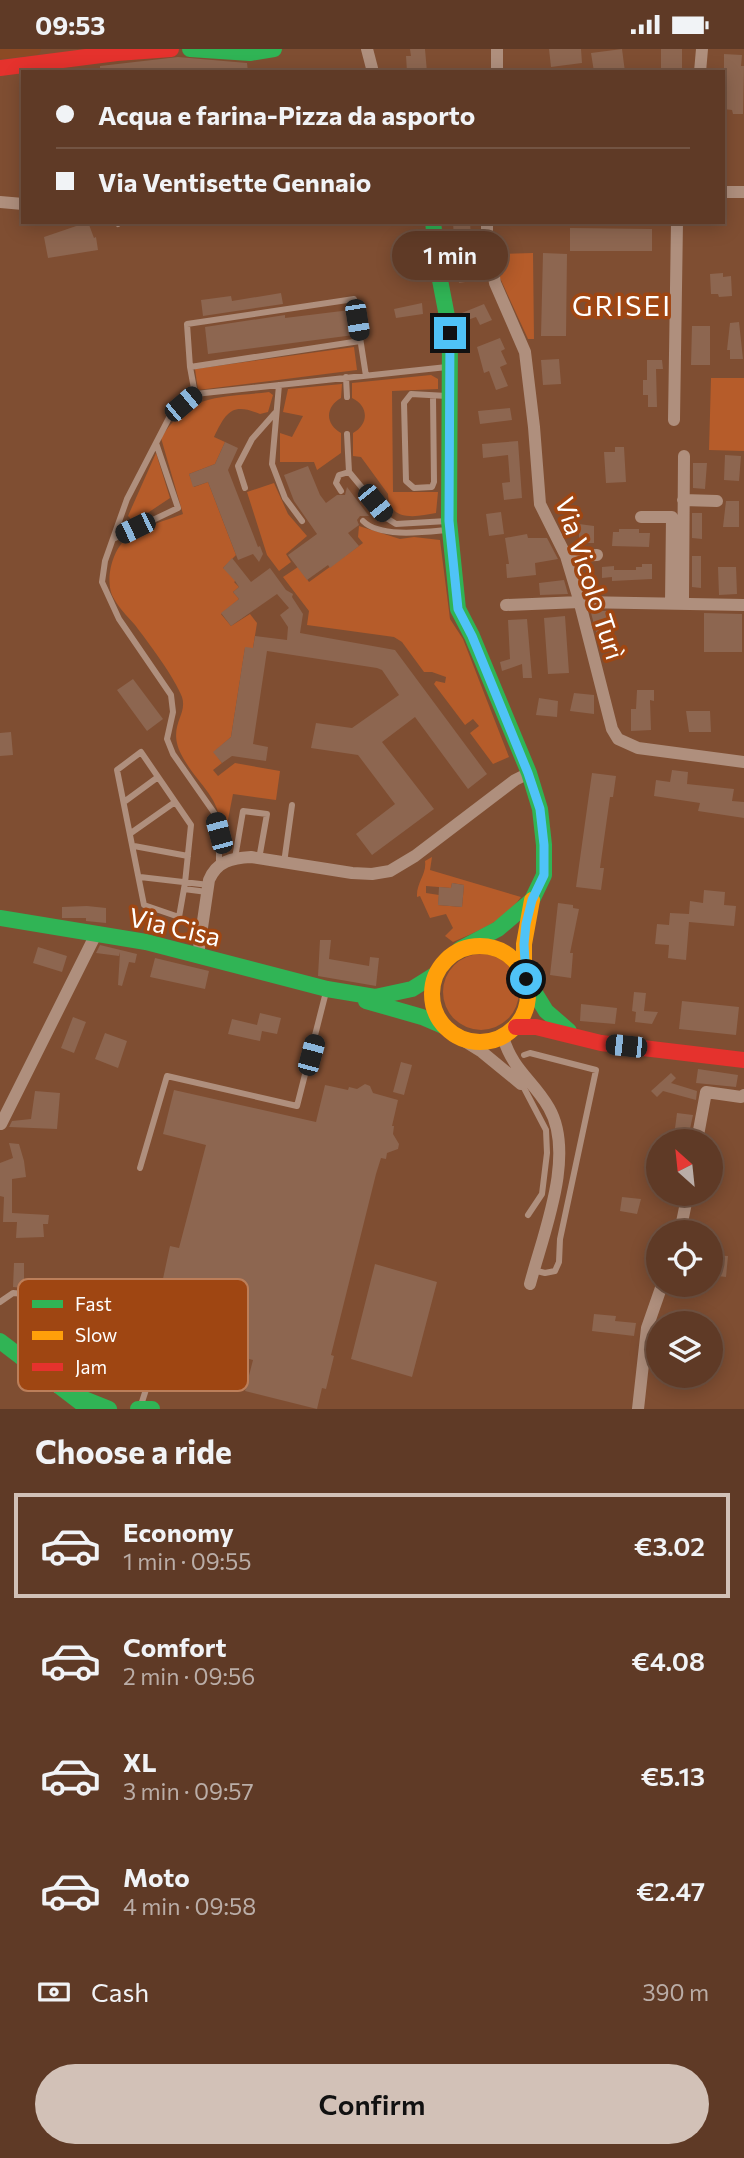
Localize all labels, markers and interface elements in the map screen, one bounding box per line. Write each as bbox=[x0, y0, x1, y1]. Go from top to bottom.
text: 09:53 bbox=[35, 9, 106, 40]
text: Acqua e farina-Pizza da asporto bbox=[98, 99, 475, 130]
text: Via Ventisette Gennaio bbox=[98, 166, 371, 197]
callout: 1 min bbox=[392, 231, 508, 281]
text: 1 min bbox=[423, 241, 477, 269]
district label: GRISEI bbox=[572, 288, 672, 322]
car bbox=[344, 298, 371, 342]
route end bbox=[434, 317, 466, 349]
car bbox=[161, 382, 206, 426]
car bbox=[354, 480, 397, 526]
street label: Via Vicolo Turì bbox=[550, 493, 632, 663]
car bbox=[112, 509, 159, 547]
car bbox=[204, 810, 235, 856]
street label: Via Cisa bbox=[126, 900, 224, 952]
route start bbox=[510, 963, 542, 995]
car bbox=[296, 1032, 327, 1078]
car bbox=[605, 1033, 648, 1059]
north arrow bbox=[646, 1129, 723, 1206]
map controls bbox=[646, 1129, 723, 1388]
button: locate bbox=[646, 1220, 723, 1297]
legend bbox=[18, 1279, 248, 1391]
text: Fast bbox=[75, 1292, 112, 1315]
button: layers bbox=[646, 1311, 723, 1388]
text: Slow bbox=[75, 1323, 117, 1346]
text: Jam bbox=[75, 1355, 107, 1378]
text: Choose a ride bbox=[35, 1431, 232, 1471]
icon: car bbox=[39, 1514, 102, 1577]
text: Economy bbox=[123, 1516, 234, 1547]
text: €3.02 bbox=[634, 1530, 705, 1561]
text: 1 min · 09:55 bbox=[123, 1547, 251, 1575]
icon: car bbox=[39, 1629, 102, 1692]
text: Comfort bbox=[123, 1631, 226, 1662]
text: €4.08 bbox=[632, 1645, 705, 1676]
text: 2 min · 09:56 bbox=[123, 1662, 255, 1690]
icon: car bbox=[39, 1744, 102, 1807]
text: XL bbox=[123, 1746, 157, 1777]
text: €5.13 bbox=[641, 1760, 705, 1791]
text: 3 min · 09:57 bbox=[123, 1777, 254, 1805]
icon: car bbox=[39, 1859, 102, 1922]
text: Moto bbox=[123, 1861, 190, 1892]
text: €2.47 bbox=[636, 1875, 705, 1906]
text: 4 min · 09:58 bbox=[123, 1892, 256, 1920]
icon: cash bbox=[35, 1973, 73, 2011]
text: Cash bbox=[91, 1976, 149, 2007]
text: 390 m bbox=[642, 1978, 709, 2006]
button: Confirm bbox=[35, 2064, 709, 2144]

